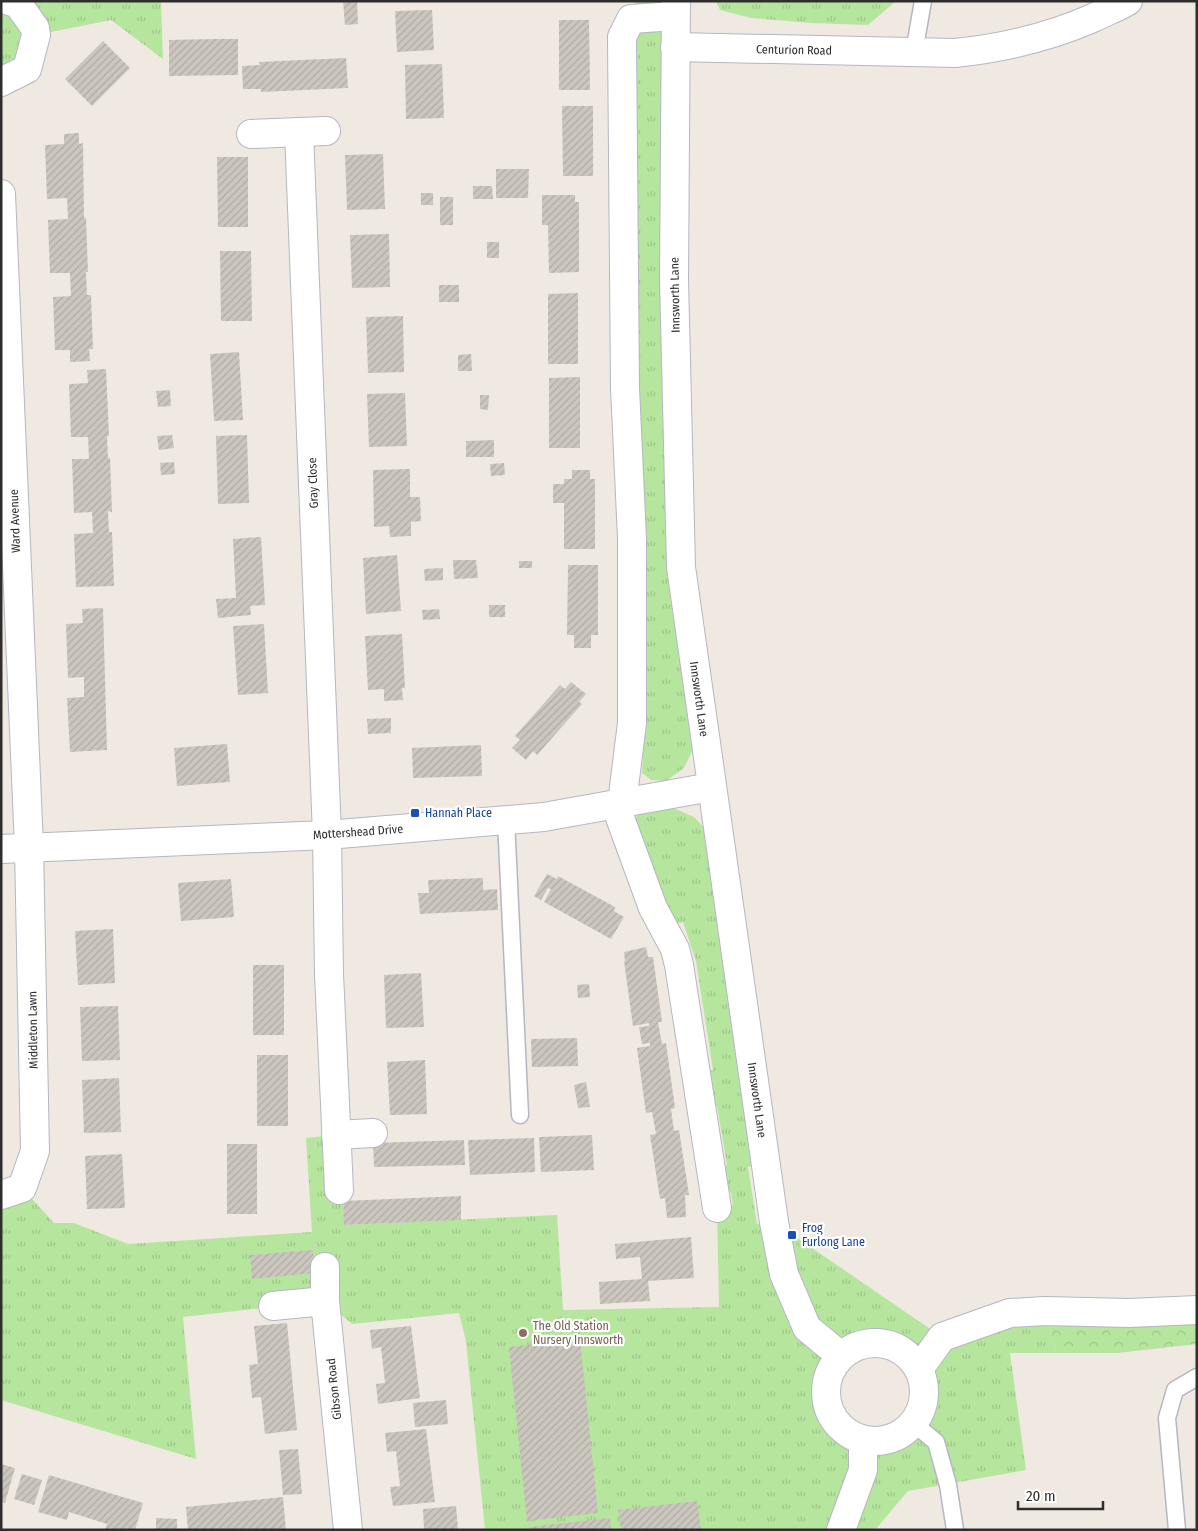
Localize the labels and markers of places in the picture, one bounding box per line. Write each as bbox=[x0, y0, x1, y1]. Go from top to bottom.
place label: Hannah Place bbox=[425, 806, 492, 820]
marker: Hannah Place bbox=[409, 807, 421, 819]
place label: Frog Furlong Lane bbox=[802, 1221, 865, 1249]
marker: Frog Furlong Lane bbox=[786, 1229, 798, 1241]
place label: The Old Station Nursery Innsworth bbox=[533, 1319, 623, 1347]
marker: The Old Station Nursery Innsworth bbox=[517, 1327, 529, 1339]

